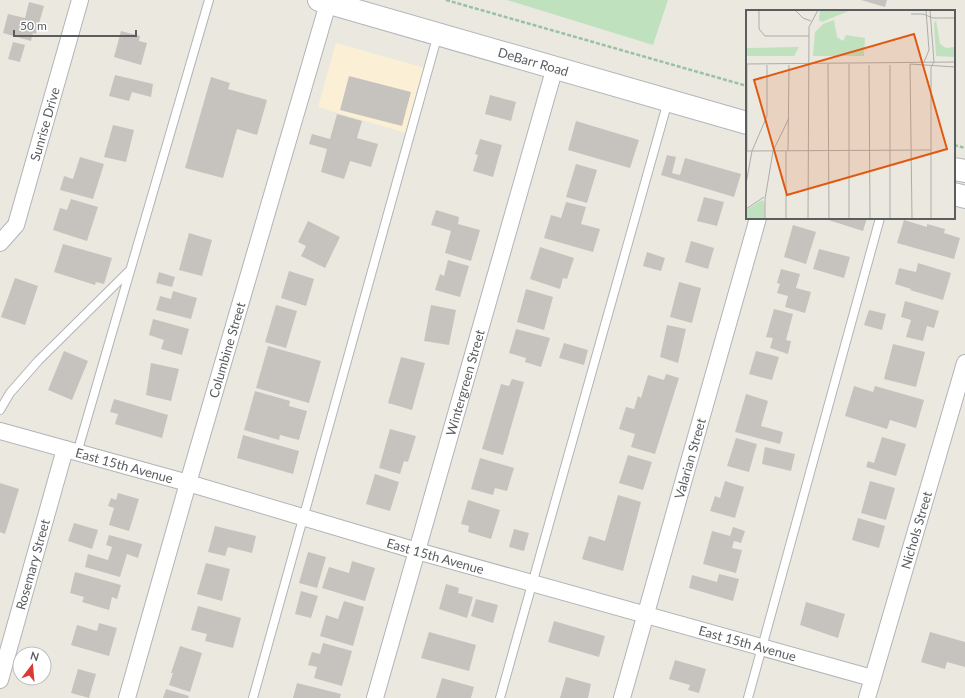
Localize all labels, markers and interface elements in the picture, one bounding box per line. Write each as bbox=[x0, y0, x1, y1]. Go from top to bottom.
inset map bbox=[746, 10, 955, 219]
scale bar bbox=[14, 12, 136, 38]
text: 50 m bbox=[20, 18, 47, 33]
street label: DeBarr Road bbox=[496, 44, 570, 79]
street label: Sunrise Drive bbox=[27, 85, 63, 163]
street label: Columbine Street bbox=[205, 300, 248, 400]
street label: Wintergreen Street bbox=[442, 327, 488, 438]
street label: Valarian Street bbox=[671, 416, 709, 501]
street label: East 15th Avenue bbox=[74, 444, 175, 487]
street label: Nichols Street bbox=[897, 489, 935, 571]
street label: Rosemary Street bbox=[12, 517, 53, 612]
street label: East 15th Avenue bbox=[385, 534, 486, 577]
street label: East 15th Avenue bbox=[697, 622, 798, 664]
north arrow bbox=[12, 646, 52, 686]
text: N bbox=[29, 648, 41, 663]

